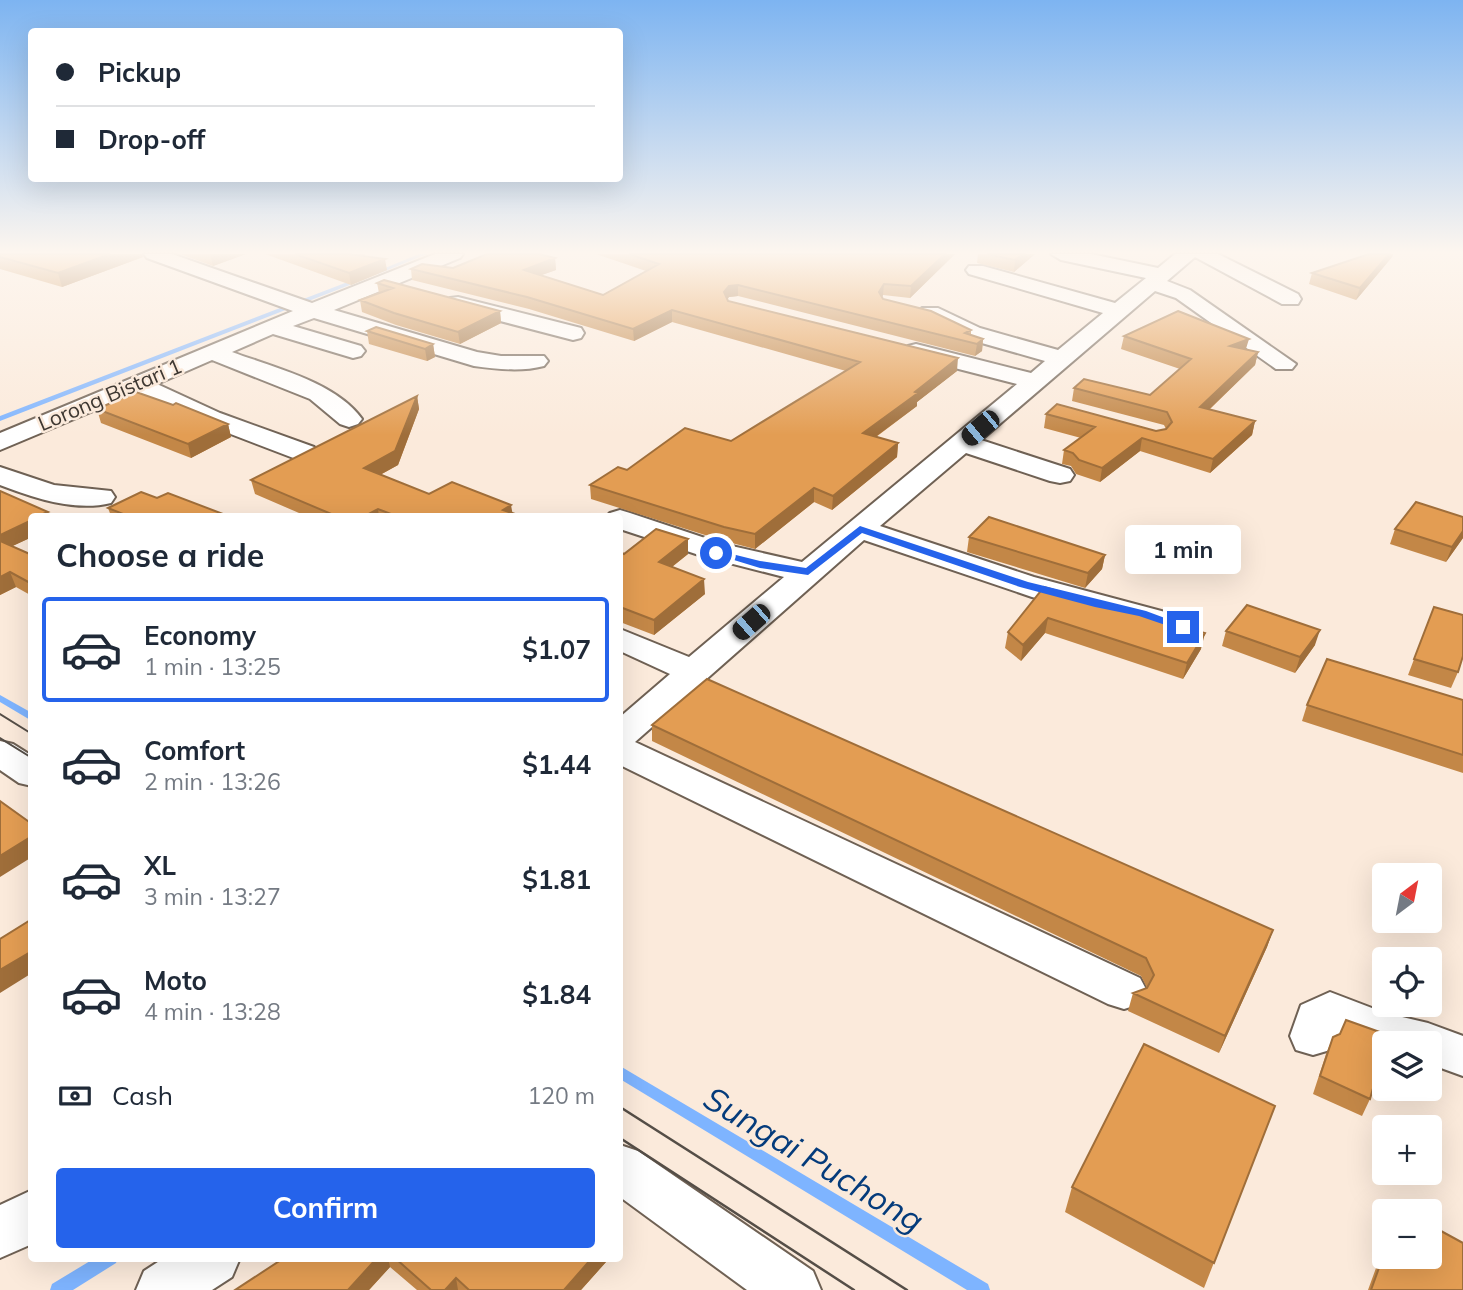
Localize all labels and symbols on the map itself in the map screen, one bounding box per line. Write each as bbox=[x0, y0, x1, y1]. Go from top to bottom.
street label: Lorong Bistari 1 bbox=[34, 352, 185, 436]
car bbox=[958, 406, 1003, 450]
callout: 1 min bbox=[1125, 526, 1241, 574]
route start bbox=[700, 537, 732, 569]
car bbox=[729, 600, 774, 644]
route end bbox=[1167, 611, 1199, 643]
north arrow bbox=[1372, 863, 1442, 933]
water label: Sungai Puchong bbox=[697, 1077, 932, 1240]

